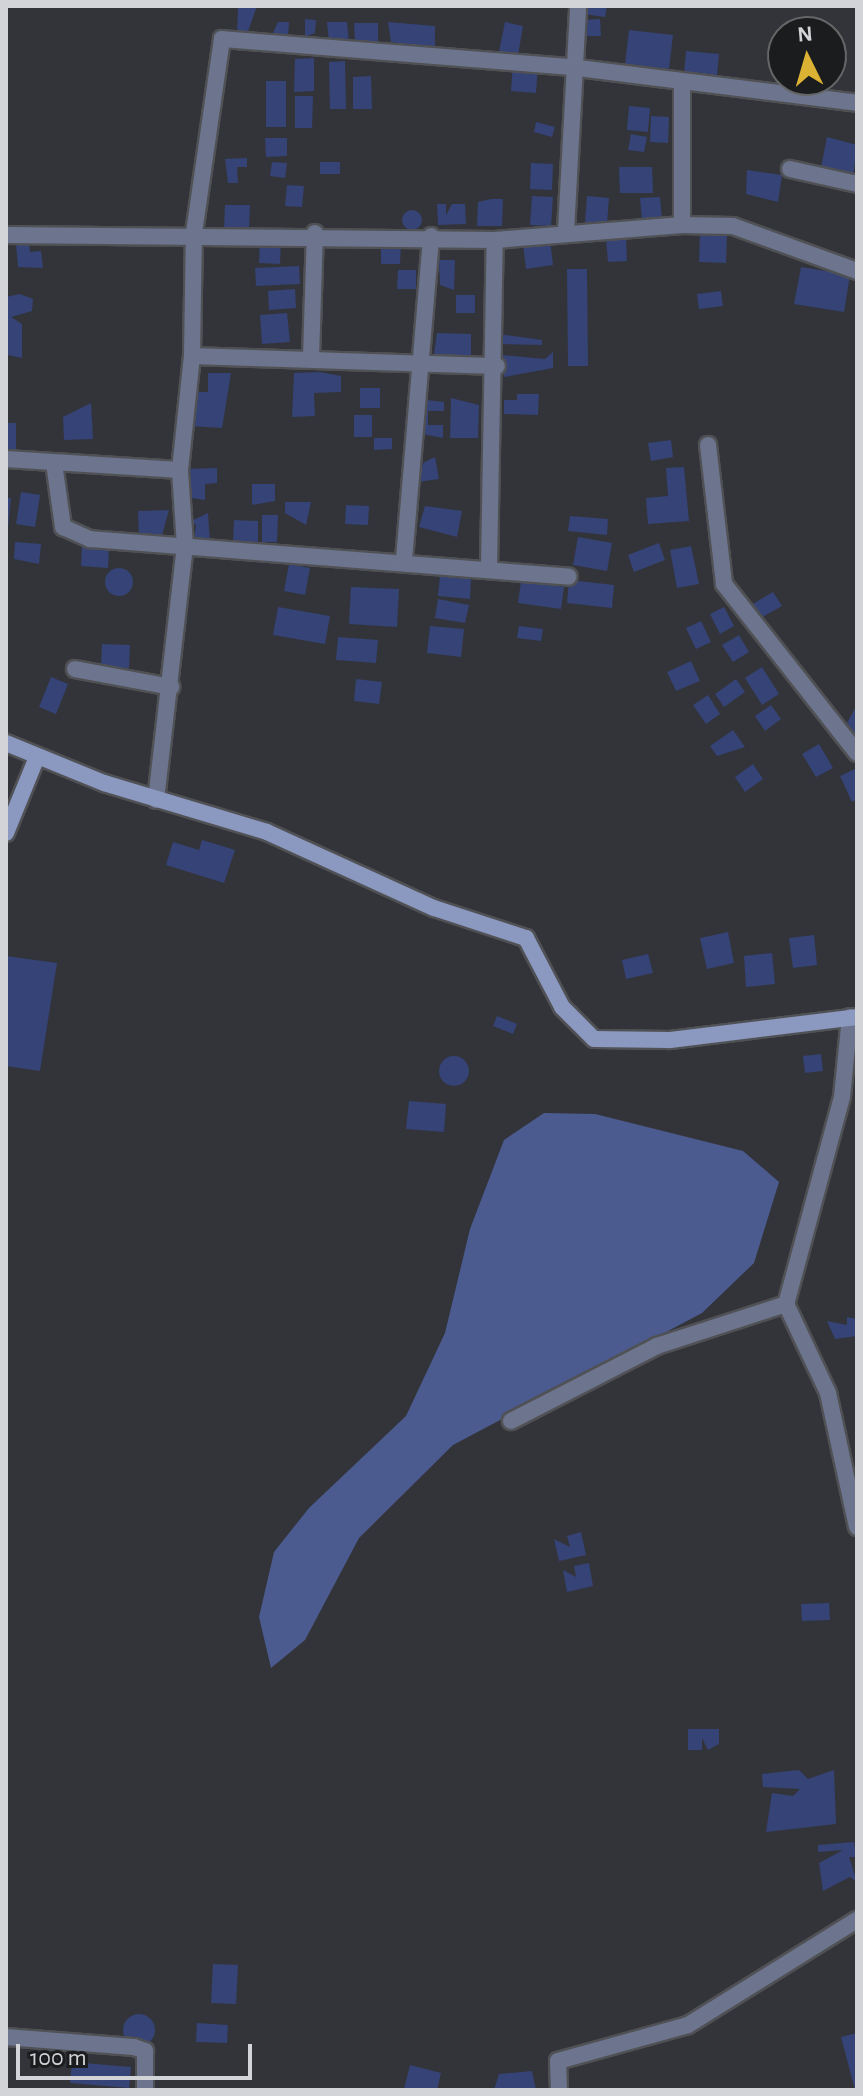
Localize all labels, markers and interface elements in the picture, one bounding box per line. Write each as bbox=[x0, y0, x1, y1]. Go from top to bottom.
north arrow bbox=[767, 16, 847, 96]
text: N bbox=[796, 22, 814, 46]
scale bar bbox=[20, 2028, 256, 2078]
text: 100 m bbox=[30, 2046, 87, 2070]

